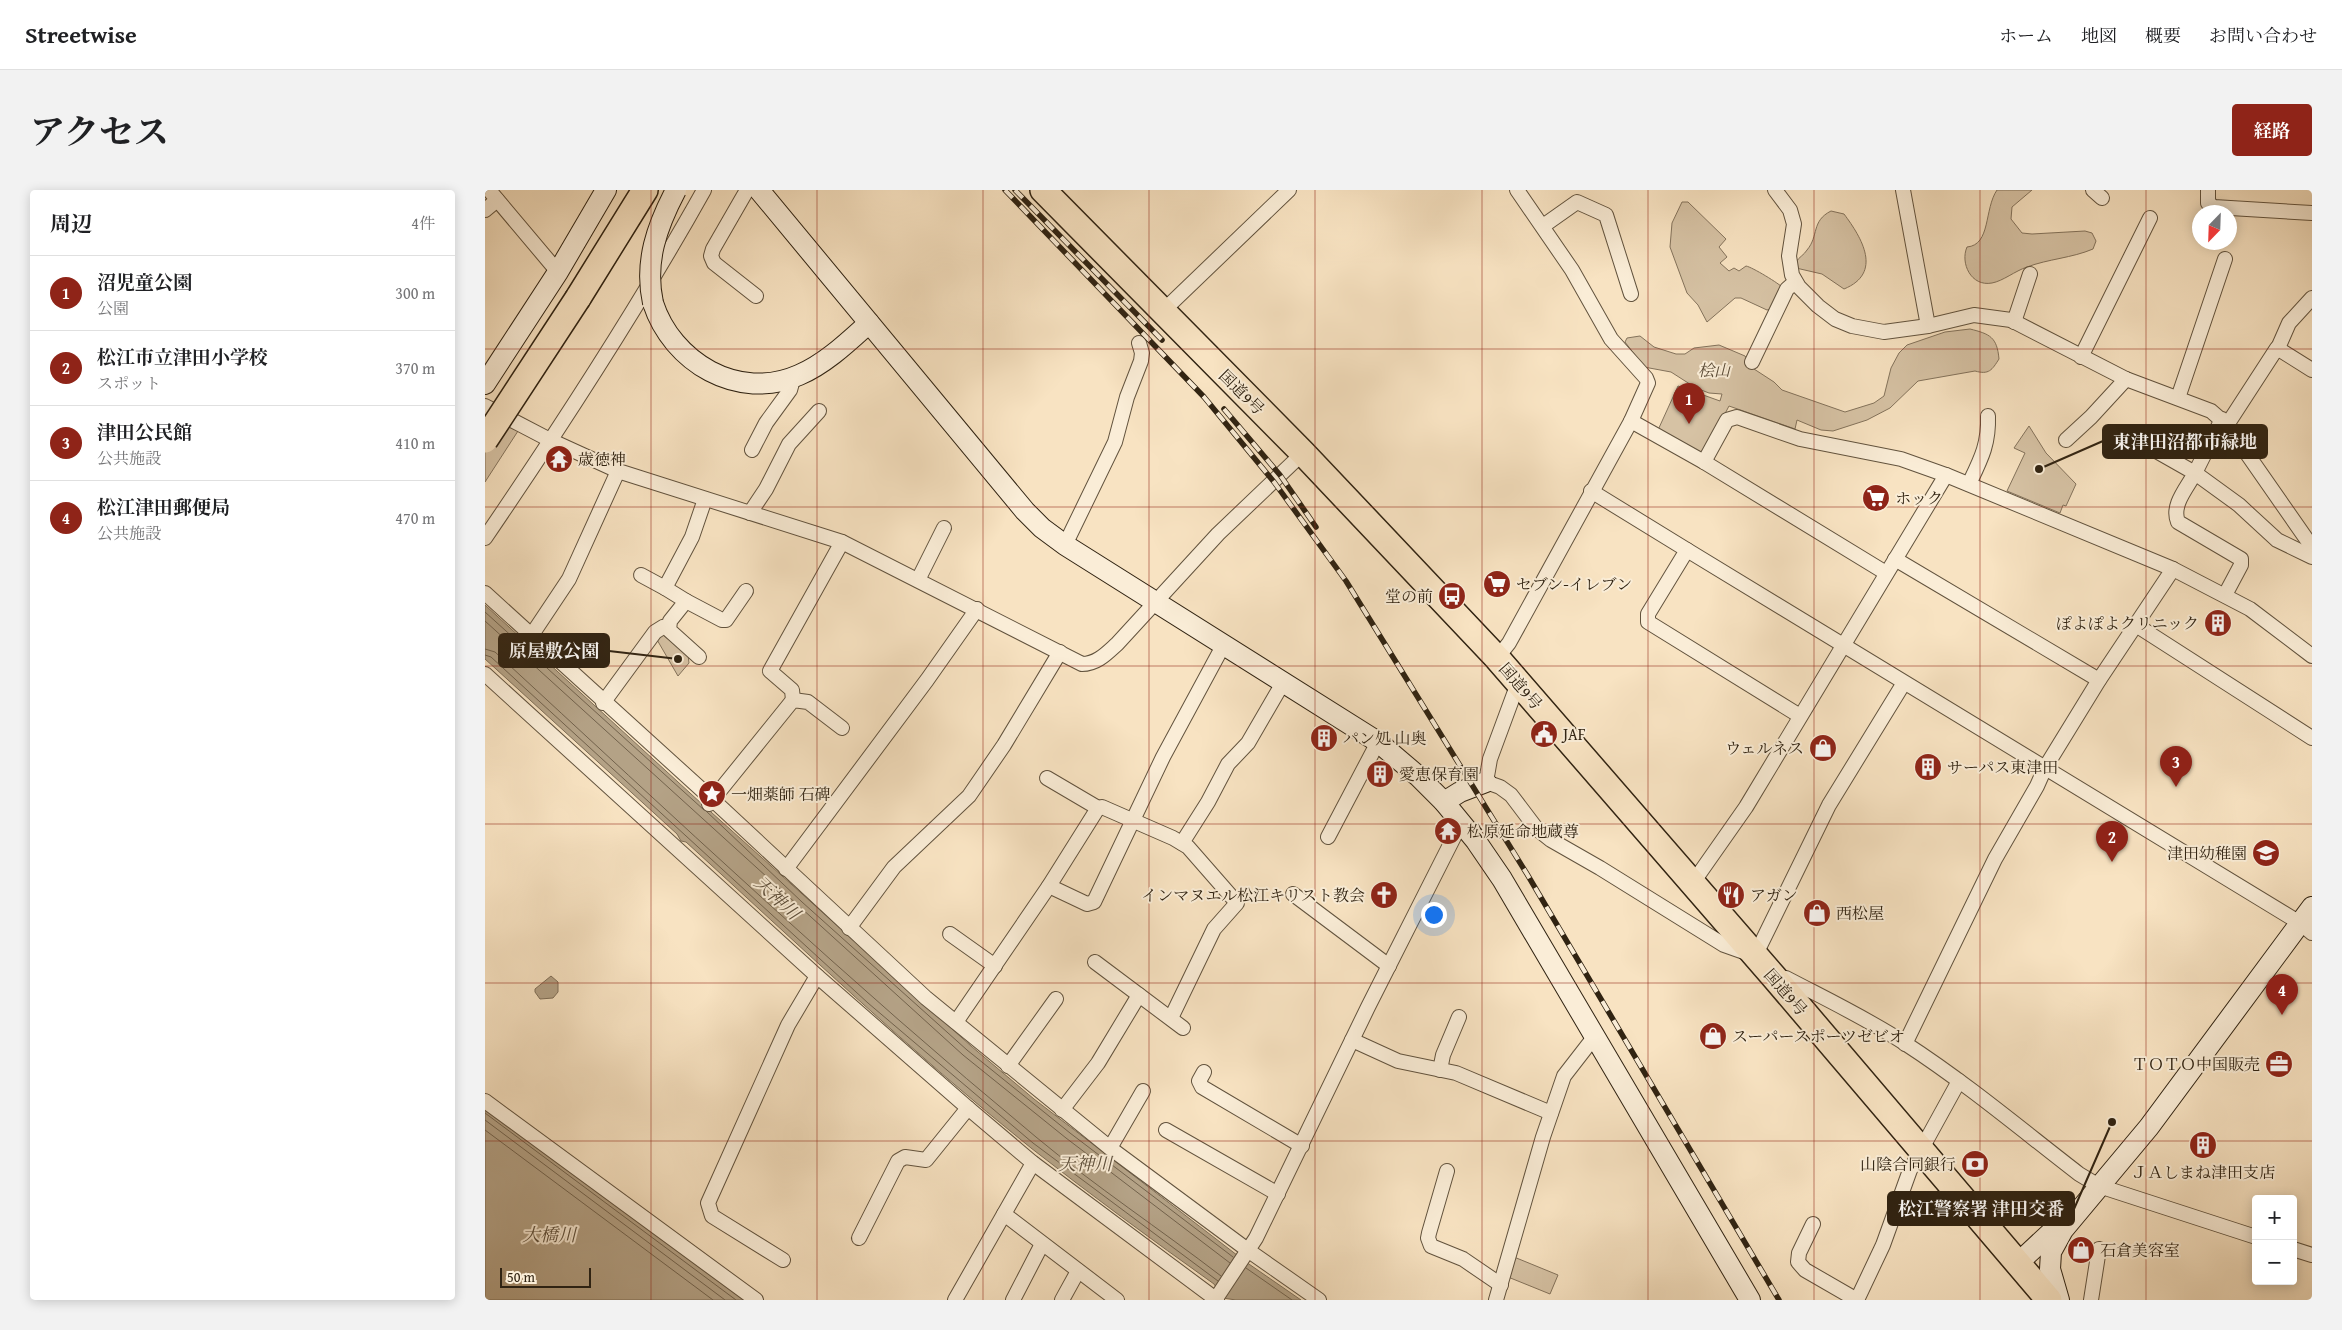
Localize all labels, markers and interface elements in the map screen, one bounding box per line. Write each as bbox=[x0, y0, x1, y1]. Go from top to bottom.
text: Streetwise bbox=[25, 17, 137, 52]
text: ホーム bbox=[1999, 22, 2053, 49]
text: 地図 bbox=[2081, 22, 2117, 49]
text: 概要 bbox=[2145, 22, 2181, 49]
text: お問い合わせ bbox=[2209, 22, 2317, 49]
button: 経路 bbox=[2232, 104, 2312, 156]
text: アクセス bbox=[30, 106, 169, 157]
north arrow bbox=[2192, 205, 2237, 250]
text: 周辺 bbox=[50, 208, 92, 239]
text: 4件 bbox=[411, 211, 435, 235]
text: 沼児童公園 bbox=[97, 268, 192, 296]
text: 1 bbox=[62, 281, 70, 305]
text: 300 m bbox=[395, 281, 435, 305]
text: 公園 bbox=[97, 296, 129, 320]
text: 松江市立津田小学校 bbox=[97, 343, 268, 371]
text: 2 bbox=[62, 356, 70, 380]
text: 370 m bbox=[395, 356, 435, 380]
park label: 桧山 bbox=[1698, 358, 1732, 382]
street label: 国道9号 bbox=[1214, 364, 1270, 420]
text: スポット bbox=[97, 371, 161, 395]
pin: 1 bbox=[1673, 383, 1705, 424]
text: 津田公民館 bbox=[97, 418, 192, 446]
callout: 東津田沼都市緑地 bbox=[2103, 425, 2267, 458]
text: 東津田沼都市緑地 bbox=[2113, 428, 2257, 455]
text: 3 bbox=[62, 431, 70, 455]
text: 410 m bbox=[395, 431, 435, 455]
temple icon: 歳徳神 bbox=[544, 444, 574, 474]
text: 公共施設 bbox=[97, 446, 161, 470]
place label: 歳徳神 bbox=[578, 447, 626, 471]
supermarket icon: ホック bbox=[1861, 483, 1891, 513]
place label: ホック bbox=[1895, 486, 1943, 510]
text: 松江津田郵便局 bbox=[97, 493, 230, 521]
text: 4 bbox=[62, 506, 70, 530]
text: 470 m bbox=[395, 506, 435, 530]
text: 公共施設 bbox=[97, 521, 161, 545]
supermarket icon: セブン-イレブン bbox=[1482, 569, 1512, 599]
place label: セブン-イレブン bbox=[1516, 572, 1632, 596]
bus stop icon: 堂の前 bbox=[1437, 581, 1467, 611]
place label: 堂の前 bbox=[1385, 584, 1433, 608]
building icon: ぽよぽよクリニック bbox=[2203, 608, 2233, 638]
place label: ぽよぽよクリニック bbox=[2056, 611, 2199, 635]
callout: 原屋敷公園 bbox=[499, 634, 609, 667]
text: 原屋敷公園 bbox=[509, 637, 599, 664]
street label: 国道9号 bbox=[1494, 657, 1548, 715]
public building icon: JAF bbox=[1529, 719, 1559, 749]
place label: JAF bbox=[1561, 722, 1586, 746]
building icon: パン処 山奥 bbox=[1309, 723, 1339, 753]
place label: パン処 山奥 bbox=[1343, 726, 1427, 750]
shop icon: ウェルネス bbox=[1808, 733, 1838, 763]
place label: ウェルネス bbox=[1725, 736, 1804, 760]
pin: 3 bbox=[2160, 746, 2192, 787]
building icon: サーパス東津田 bbox=[1913, 752, 1943, 782]
place label: サーパス東津田 bbox=[1947, 755, 2058, 779]
building icon: 愛恵保育園 bbox=[1365, 759, 1395, 789]
place label: 愛恵保育園 bbox=[1399, 762, 1479, 786]
place icon: 一畑薬師 石碑 bbox=[697, 779, 727, 809]
place label: 一畑薬師 石碑 bbox=[731, 782, 831, 806]
temple icon: 松原延命地蔵尊 bbox=[1433, 816, 1463, 846]
place label: 松原延命地蔵尊 bbox=[1467, 819, 1579, 843]
pin: 2 bbox=[2096, 821, 2128, 862]
school or university icon: 津田幼稚園 bbox=[2251, 838, 2281, 868]
place label: 津田幼稚園 bbox=[2167, 841, 2247, 865]
water label: 天神川 bbox=[748, 869, 808, 927]
church icon: インマヌエル松江キリスト教会 bbox=[1369, 880, 1399, 910]
restaurant icon: アガン bbox=[1716, 880, 1746, 910]
place label: インマヌエル松江キリスト教会 bbox=[1141, 883, 1365, 907]
place label: アガン bbox=[1750, 883, 1798, 907]
shop icon: 西松屋 bbox=[1802, 898, 1832, 928]
place label: 西松屋 bbox=[1836, 901, 1884, 925]
your location bbox=[1421, 902, 1447, 928]
street label: 国道9号 bbox=[1759, 963, 1813, 1021]
pin: 4 bbox=[2266, 974, 2298, 1015]
shop icon: スーパースポーツゼビオ bbox=[1698, 1021, 1728, 1051]
place label: スーパースポーツゼビオ bbox=[1732, 1024, 1905, 1048]
office icon: ＴＯＴＯ中国販売 bbox=[2264, 1049, 2294, 1079]
place label: ＴＯＴＯ中国販売 bbox=[2132, 1052, 2260, 1076]
building icon: ＪＡしまね津田支店 bbox=[2188, 1130, 2218, 1160]
bank icon: 山陰合同銀行 bbox=[1960, 1149, 1990, 1179]
water label: 天神川 bbox=[1058, 1150, 1114, 1177]
place label: 山陰合同銀行 bbox=[1860, 1152, 1956, 1176]
place label: ＪＡしまね津田支店 bbox=[2131, 1160, 2275, 1184]
callout: 松江警察署 津田交番 bbox=[1888, 1192, 2074, 1225]
text: 松江警察署 津田交番 bbox=[1898, 1195, 2064, 1222]
map controls bbox=[2252, 1195, 2297, 1285]
button: + bbox=[2252, 1195, 2297, 1240]
water label: 大橋川 bbox=[522, 1221, 578, 1248]
shop icon: 石倉美容室 bbox=[2066, 1235, 2096, 1265]
place label: 石倉美容室 bbox=[2100, 1238, 2180, 1262]
button: − bbox=[2252, 1240, 2297, 1285]
scale bar bbox=[500, 1265, 591, 1288]
text: 50 m bbox=[507, 1267, 535, 1287]

